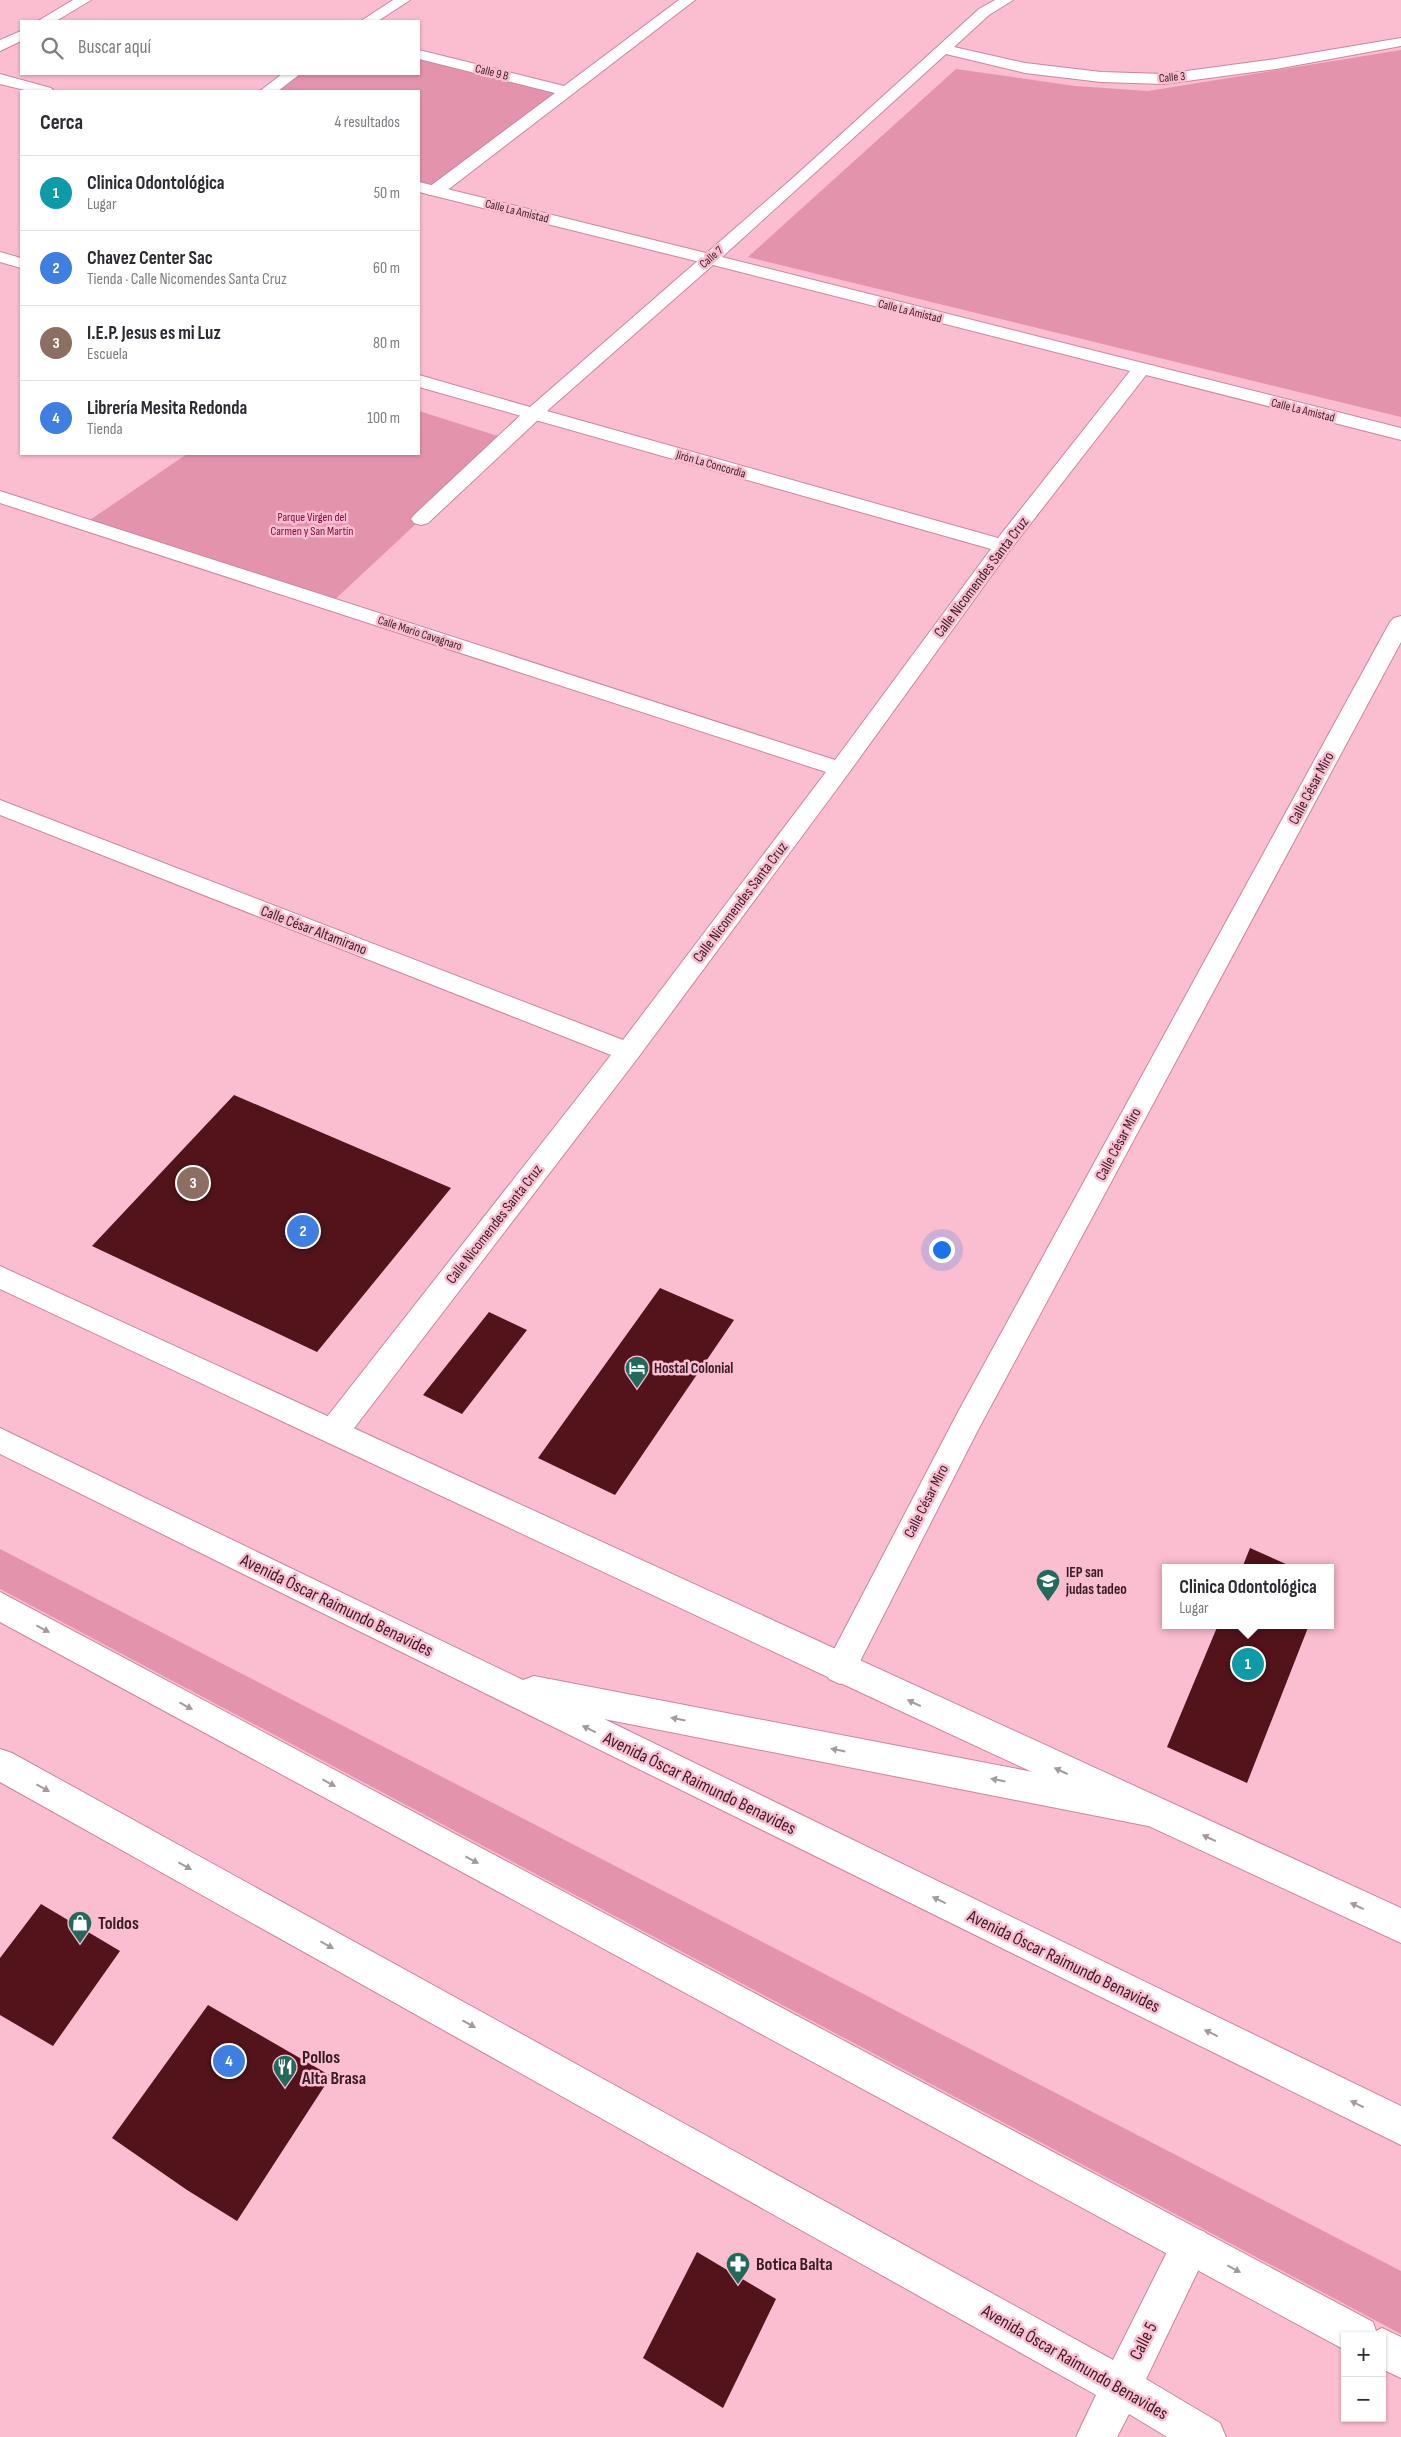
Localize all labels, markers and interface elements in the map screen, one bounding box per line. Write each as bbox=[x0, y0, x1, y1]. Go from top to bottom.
search box bbox=[20, 20, 420, 75]
icon: search bbox=[38, 34, 66, 62]
text: Buscar aquí bbox=[78, 36, 151, 59]
street label: Calle 9 B bbox=[474, 61, 510, 84]
street label: Calle 3 bbox=[1158, 69, 1186, 86]
text: Cerca bbox=[40, 110, 83, 135]
text: 4 resultados bbox=[335, 113, 400, 132]
text: Clinica Odontológica bbox=[87, 172, 225, 195]
text: 1 bbox=[53, 184, 59, 203]
text: 50 m bbox=[374, 184, 400, 203]
text: Lugar bbox=[87, 195, 117, 214]
street label: Calle La Amistad bbox=[483, 196, 550, 227]
street label: Calle 7 bbox=[697, 243, 726, 272]
text: Chavez Center Sac bbox=[87, 247, 213, 270]
text: 2 bbox=[52, 259, 60, 278]
text: 60 m bbox=[373, 259, 400, 278]
text: Tienda · Calle Nicomendes Santa Cruz bbox=[87, 270, 287, 289]
street label: Calle La Amistad bbox=[876, 296, 943, 327]
text: I.E.P. Jesus es mi Luz bbox=[87, 322, 221, 345]
text: 3 bbox=[52, 334, 60, 353]
text: 80 m bbox=[373, 334, 400, 353]
text: Escuela bbox=[87, 345, 128, 364]
street label: Calle La Amistad bbox=[1269, 395, 1336, 426]
text: Librería Mesita Redonda bbox=[87, 397, 247, 420]
text: 4 bbox=[52, 409, 60, 428]
text: 100 m bbox=[367, 409, 400, 428]
text: Tienda bbox=[87, 420, 123, 439]
street label: Jirón La Concordia bbox=[673, 447, 748, 482]
park label: Parque Virgen del Carmen y San Martín bbox=[271, 510, 353, 539]
street label: Calle Nicomendes Santa Cruz bbox=[930, 513, 1033, 641]
street label: Calle Mario Cavagnaro bbox=[376, 613, 464, 654]
street label: Calle César Miro bbox=[1284, 749, 1339, 828]
street label: Calle Nicomendes Santa Cruz bbox=[689, 838, 792, 966]
street label: Calle César Altamirano bbox=[258, 901, 370, 959]
street label: Calle César Miro bbox=[1091, 1105, 1146, 1184]
street label: Calle Nicomendes Santa Cruz bbox=[442, 1160, 547, 1288]
pin: 3 bbox=[177, 1164, 209, 1202]
pin: 2 bbox=[287, 1212, 319, 1250]
your location bbox=[929, 1237, 955, 1263]
hotel icon: Hostal Colonial bbox=[624, 1355, 650, 1389]
place label: Hostal Colonial bbox=[654, 1359, 733, 1378]
street label: Calle César Miro bbox=[900, 1461, 953, 1541]
street label: Avenida Óscar Raimundo Benavides bbox=[236, 1549, 436, 1661]
place label: IEP san judas tadeo bbox=[1065, 1563, 1127, 1599]
popup bbox=[1162, 1564, 1334, 1629]
school or university icon: IEP san judas tadeo bbox=[1035, 1568, 1061, 1602]
text: Clinica Odontológica bbox=[1179, 1576, 1317, 1599]
text: Lugar bbox=[1179, 1599, 1209, 1618]
one-way arrow bbox=[36, 1625, 50, 1633]
pin: 1 bbox=[1232, 1645, 1264, 1683]
one-way arrow bbox=[907, 1699, 921, 1707]
one-way arrow bbox=[179, 1702, 193, 1710]
one-way arrow bbox=[671, 1715, 686, 1723]
one-way arrow bbox=[582, 1725, 596, 1733]
street label: Avenida Óscar Raimundo Benavides bbox=[599, 1727, 799, 1839]
one-way arrow bbox=[830, 1745, 846, 1753]
one-way arrow bbox=[1054, 1766, 1068, 1774]
one-way arrow bbox=[990, 1776, 1005, 1784]
one-way arrow bbox=[322, 1779, 337, 1787]
one-way arrow bbox=[36, 1783, 49, 1792]
one-way arrow bbox=[1202, 1834, 1216, 1842]
one-way arrow bbox=[465, 1856, 480, 1864]
one-way arrow bbox=[178, 1862, 191, 1871]
one-way arrow bbox=[932, 1896, 947, 1904]
one-way arrow bbox=[1350, 1902, 1364, 1910]
street label: Avenida Óscar Raimundo Benavides bbox=[963, 1905, 1163, 2017]
shop icon: Toldos bbox=[67, 1910, 93, 1944]
place label: Toldos bbox=[98, 1913, 139, 1934]
one-way arrow bbox=[320, 1941, 333, 1950]
one-way arrow bbox=[461, 2020, 476, 2028]
one-way arrow bbox=[1204, 2029, 1218, 2037]
pin: 4 bbox=[213, 2042, 245, 2080]
place label: Pollos Alta Brasa bbox=[301, 2047, 366, 2089]
restaurant icon: Pollos Alta Brasa bbox=[272, 2054, 298, 2088]
one-way arrow bbox=[1350, 2100, 1364, 2108]
pharmacy icon: Botica Balta bbox=[725, 2251, 751, 2285]
place label: Botica Balta bbox=[756, 2254, 833, 2275]
one-way arrow bbox=[1226, 2265, 1241, 2273]
street label: Avenida Óscar Raimundo Benavides bbox=[977, 2300, 1172, 2424]
street label: Calle 5 bbox=[1125, 2319, 1162, 2364]
map controls bbox=[1341, 2332, 1386, 2422]
button: + bbox=[1341, 2332, 1386, 2377]
button: − bbox=[1341, 2377, 1386, 2422]

